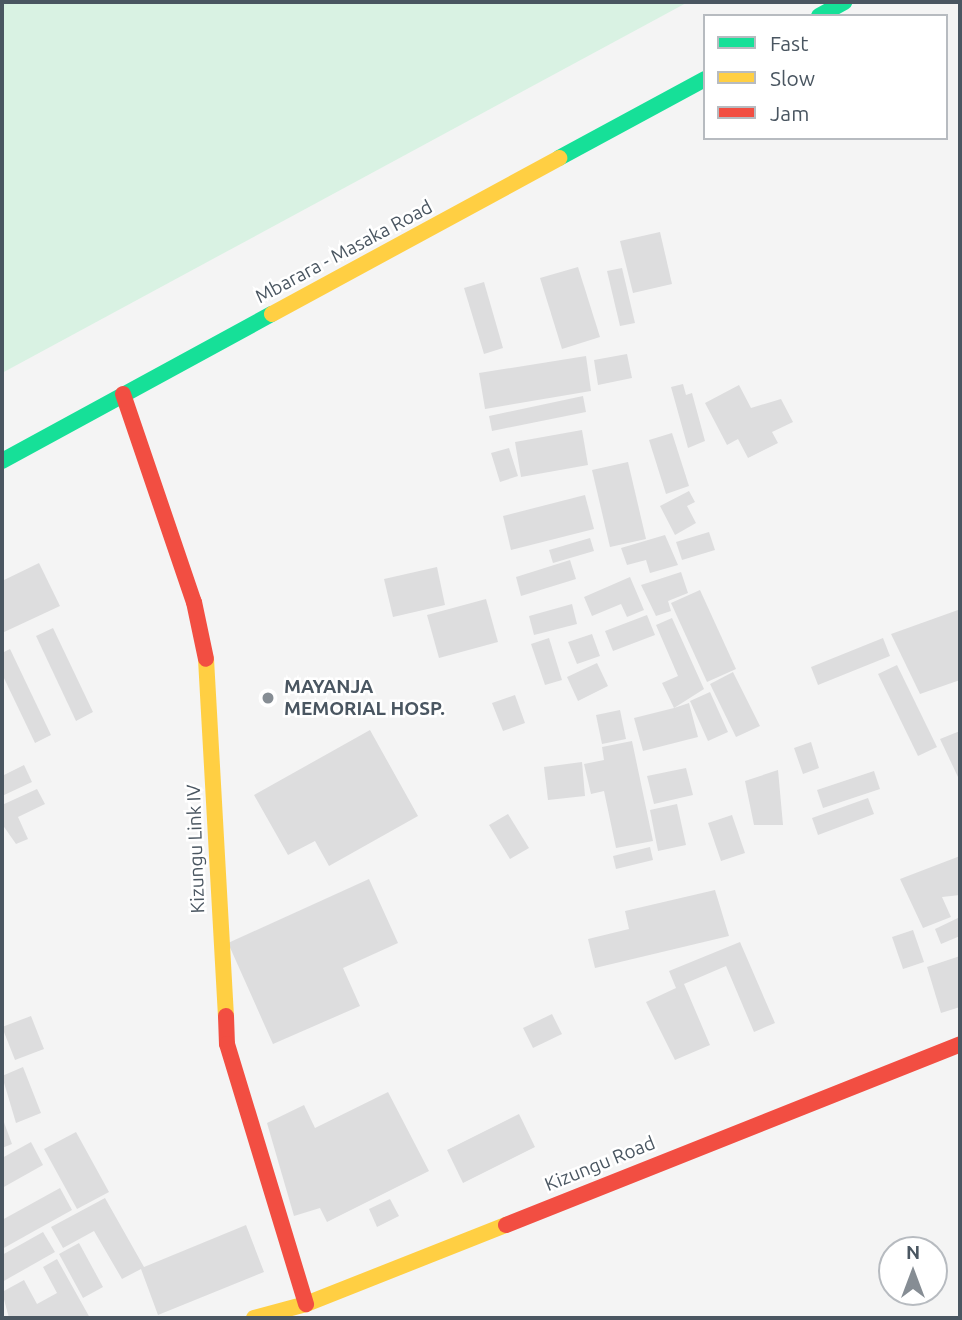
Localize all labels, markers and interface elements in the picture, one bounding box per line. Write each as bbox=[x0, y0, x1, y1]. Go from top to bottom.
legend bbox=[703, 14, 948, 140]
text: Fast bbox=[770, 31, 808, 55]
text: Slow bbox=[770, 66, 815, 90]
text: Jam bbox=[770, 101, 809, 125]
street label: Mbarara - Masaka Road bbox=[252, 196, 436, 308]
place label: MAYANJA MEMORIAL HOSP. bbox=[284, 676, 445, 720]
marker: MAYANJA MEMORIAL HOSP. bbox=[258, 688, 278, 708]
street label: Kizungu Link IV bbox=[182, 784, 210, 914]
street label: Kizungu Road bbox=[542, 1132, 658, 1196]
north arrow bbox=[878, 1236, 948, 1306]
text: N bbox=[906, 1241, 920, 1263]

